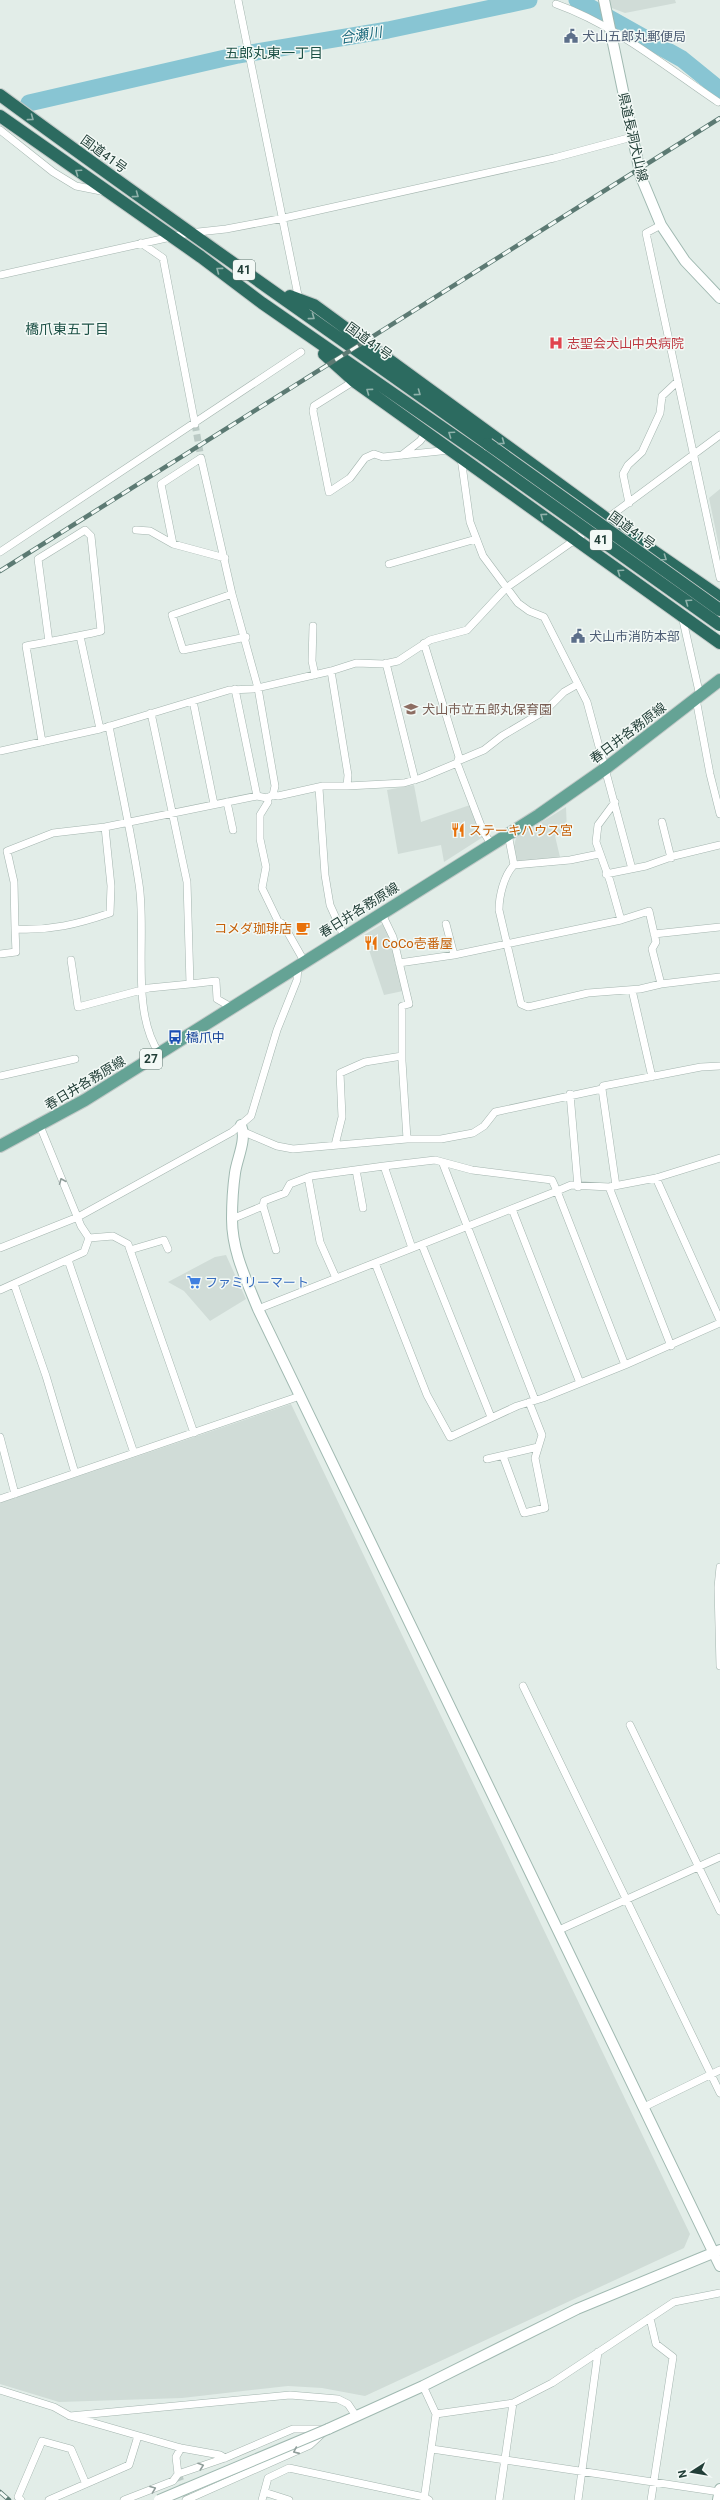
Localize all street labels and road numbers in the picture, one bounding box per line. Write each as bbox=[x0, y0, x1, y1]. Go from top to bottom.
street label: 県道長洞犬山線 bbox=[615, 91, 651, 183]
street label: 国道41号 bbox=[78, 132, 130, 176]
road number: 41 bbox=[233, 260, 255, 280]
street label: 国道41号 bbox=[343, 319, 395, 363]
street label: 国道41号 bbox=[606, 508, 658, 552]
road number: 41 bbox=[590, 530, 612, 550]
street label: 春日井各務原線 bbox=[587, 700, 669, 766]
street label: 春日井各務原線 bbox=[316, 880, 402, 940]
road number: 27 bbox=[140, 1049, 162, 1069]
street label: 春日井各務原線 bbox=[42, 1053, 128, 1113]

